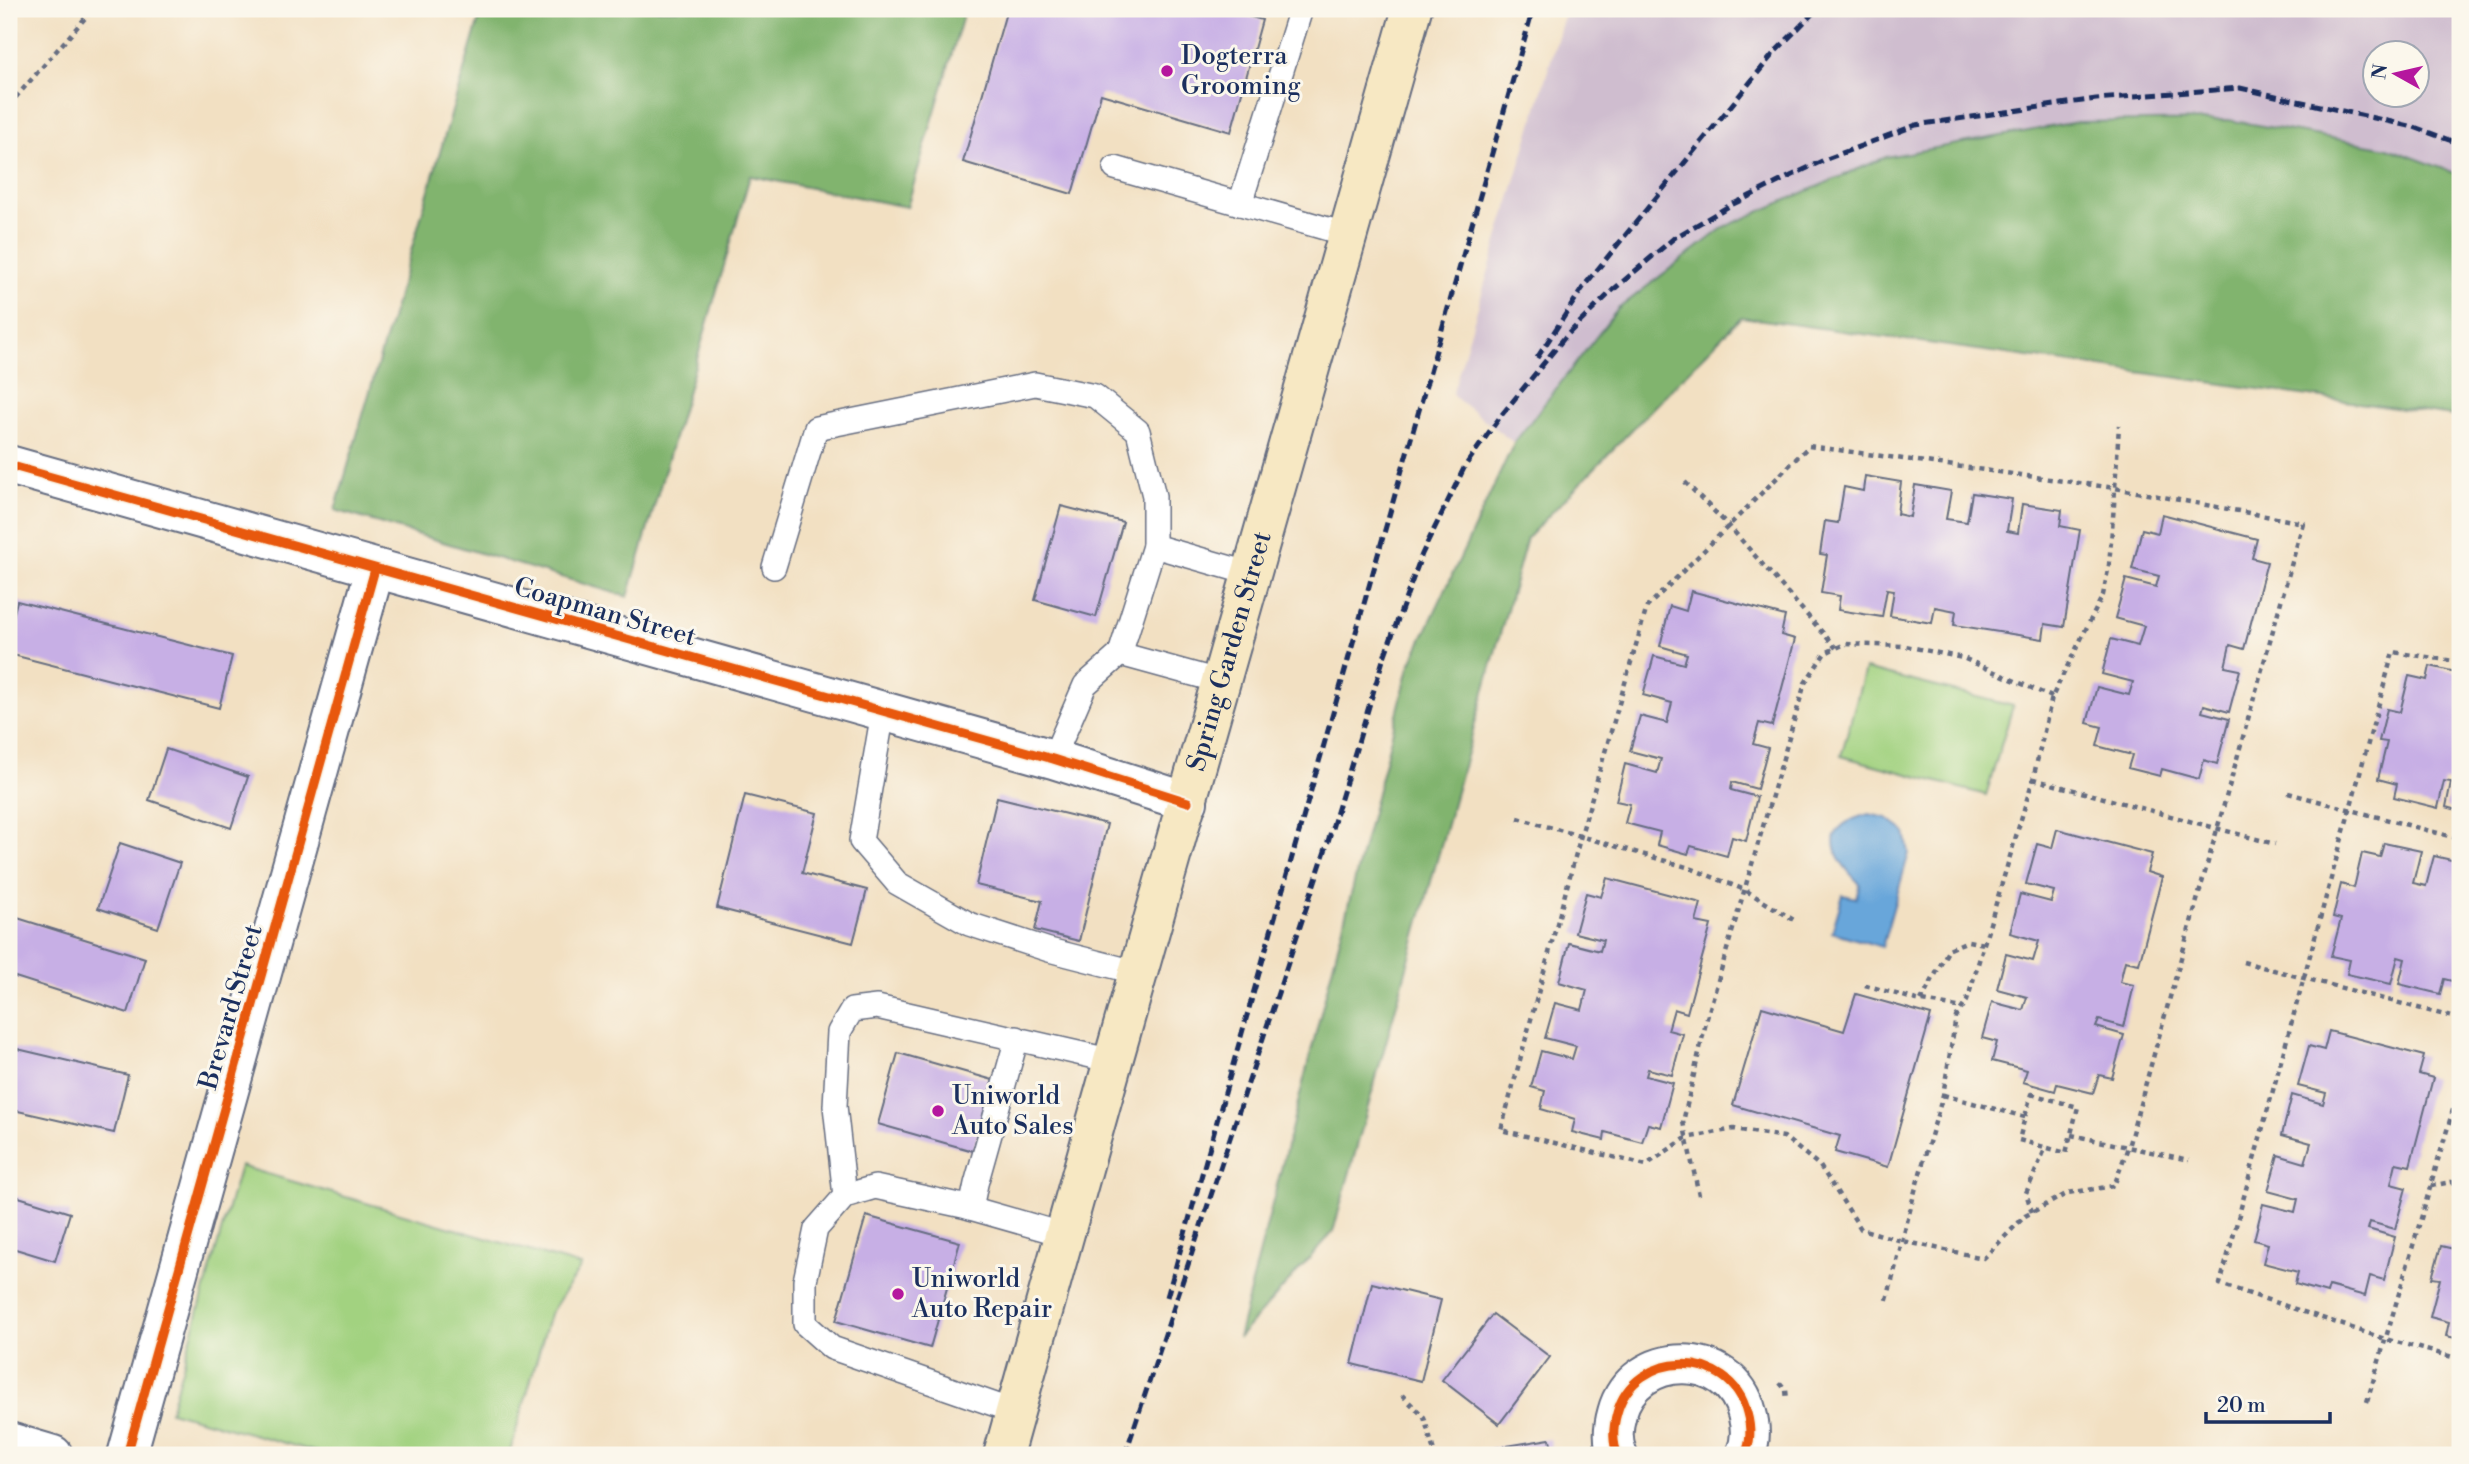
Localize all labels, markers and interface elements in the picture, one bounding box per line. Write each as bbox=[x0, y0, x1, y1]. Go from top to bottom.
north arrow bbox=[2360, 38, 2430, 108]
place label: Dogterra Grooming bbox=[1181, 40, 1301, 102]
marker: Dogterra Grooming bbox=[1159, 63, 1175, 79]
text: N bbox=[2367, 63, 2393, 81]
street label: Spring Garden Street bbox=[1180, 528, 1279, 775]
street label: Coapman Street bbox=[510, 571, 700, 653]
street label: Brevard Street bbox=[192, 921, 270, 1094]
place label: Uniworld Auto Sales bbox=[951, 1080, 1074, 1142]
marker: Uniworld Auto Sales bbox=[930, 1103, 946, 1119]
place label: Uniworld Auto Repair bbox=[911, 1263, 1052, 1325]
marker: Uniworld Auto Repair bbox=[890, 1286, 906, 1302]
scale bar bbox=[2206, 1380, 2331, 1424]
text: 20 m bbox=[2217, 1393, 2266, 1419]

